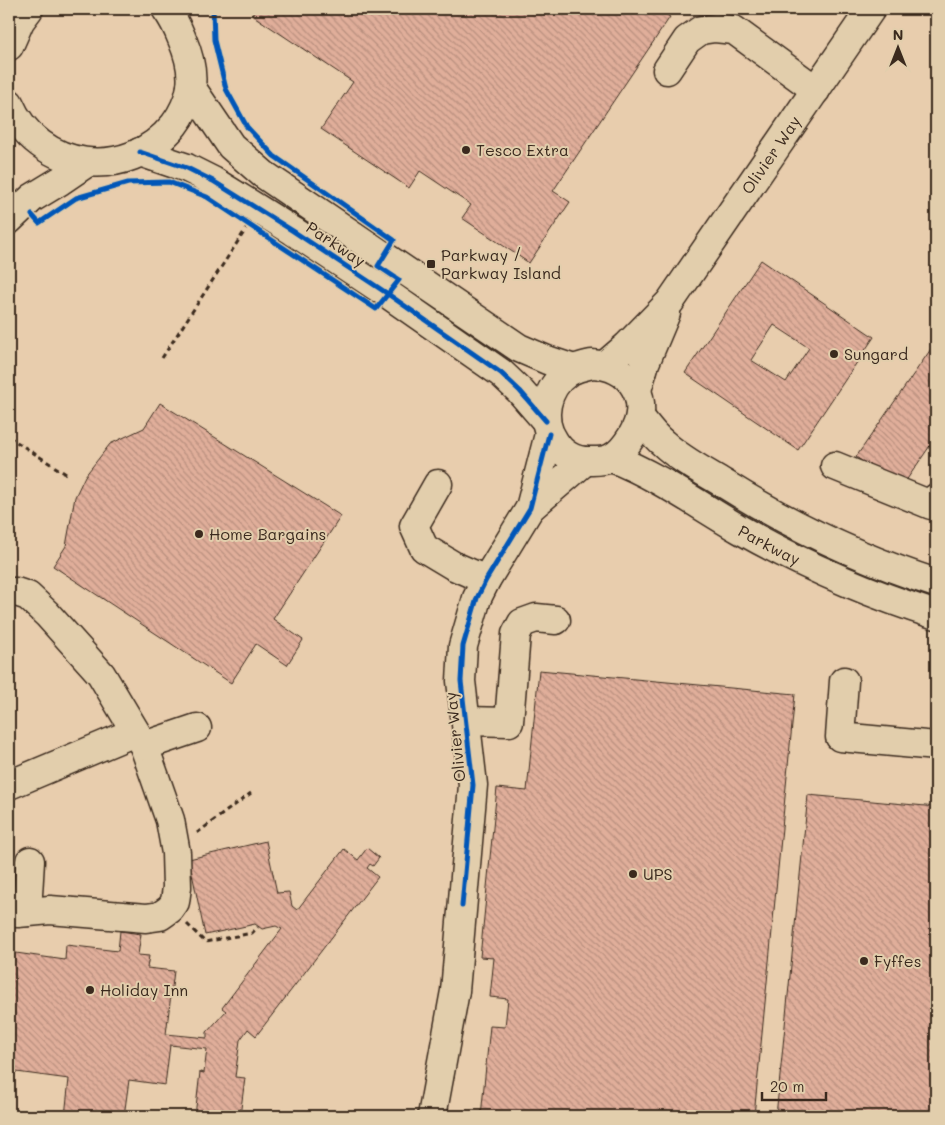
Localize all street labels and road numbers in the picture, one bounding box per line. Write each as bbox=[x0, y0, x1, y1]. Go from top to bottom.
street label: Olivier Way bbox=[736, 111, 805, 198]
street label: Parkway bbox=[303, 216, 370, 271]
street label: Parkway bbox=[735, 520, 804, 569]
street label: Olivier Way bbox=[439, 691, 470, 783]

